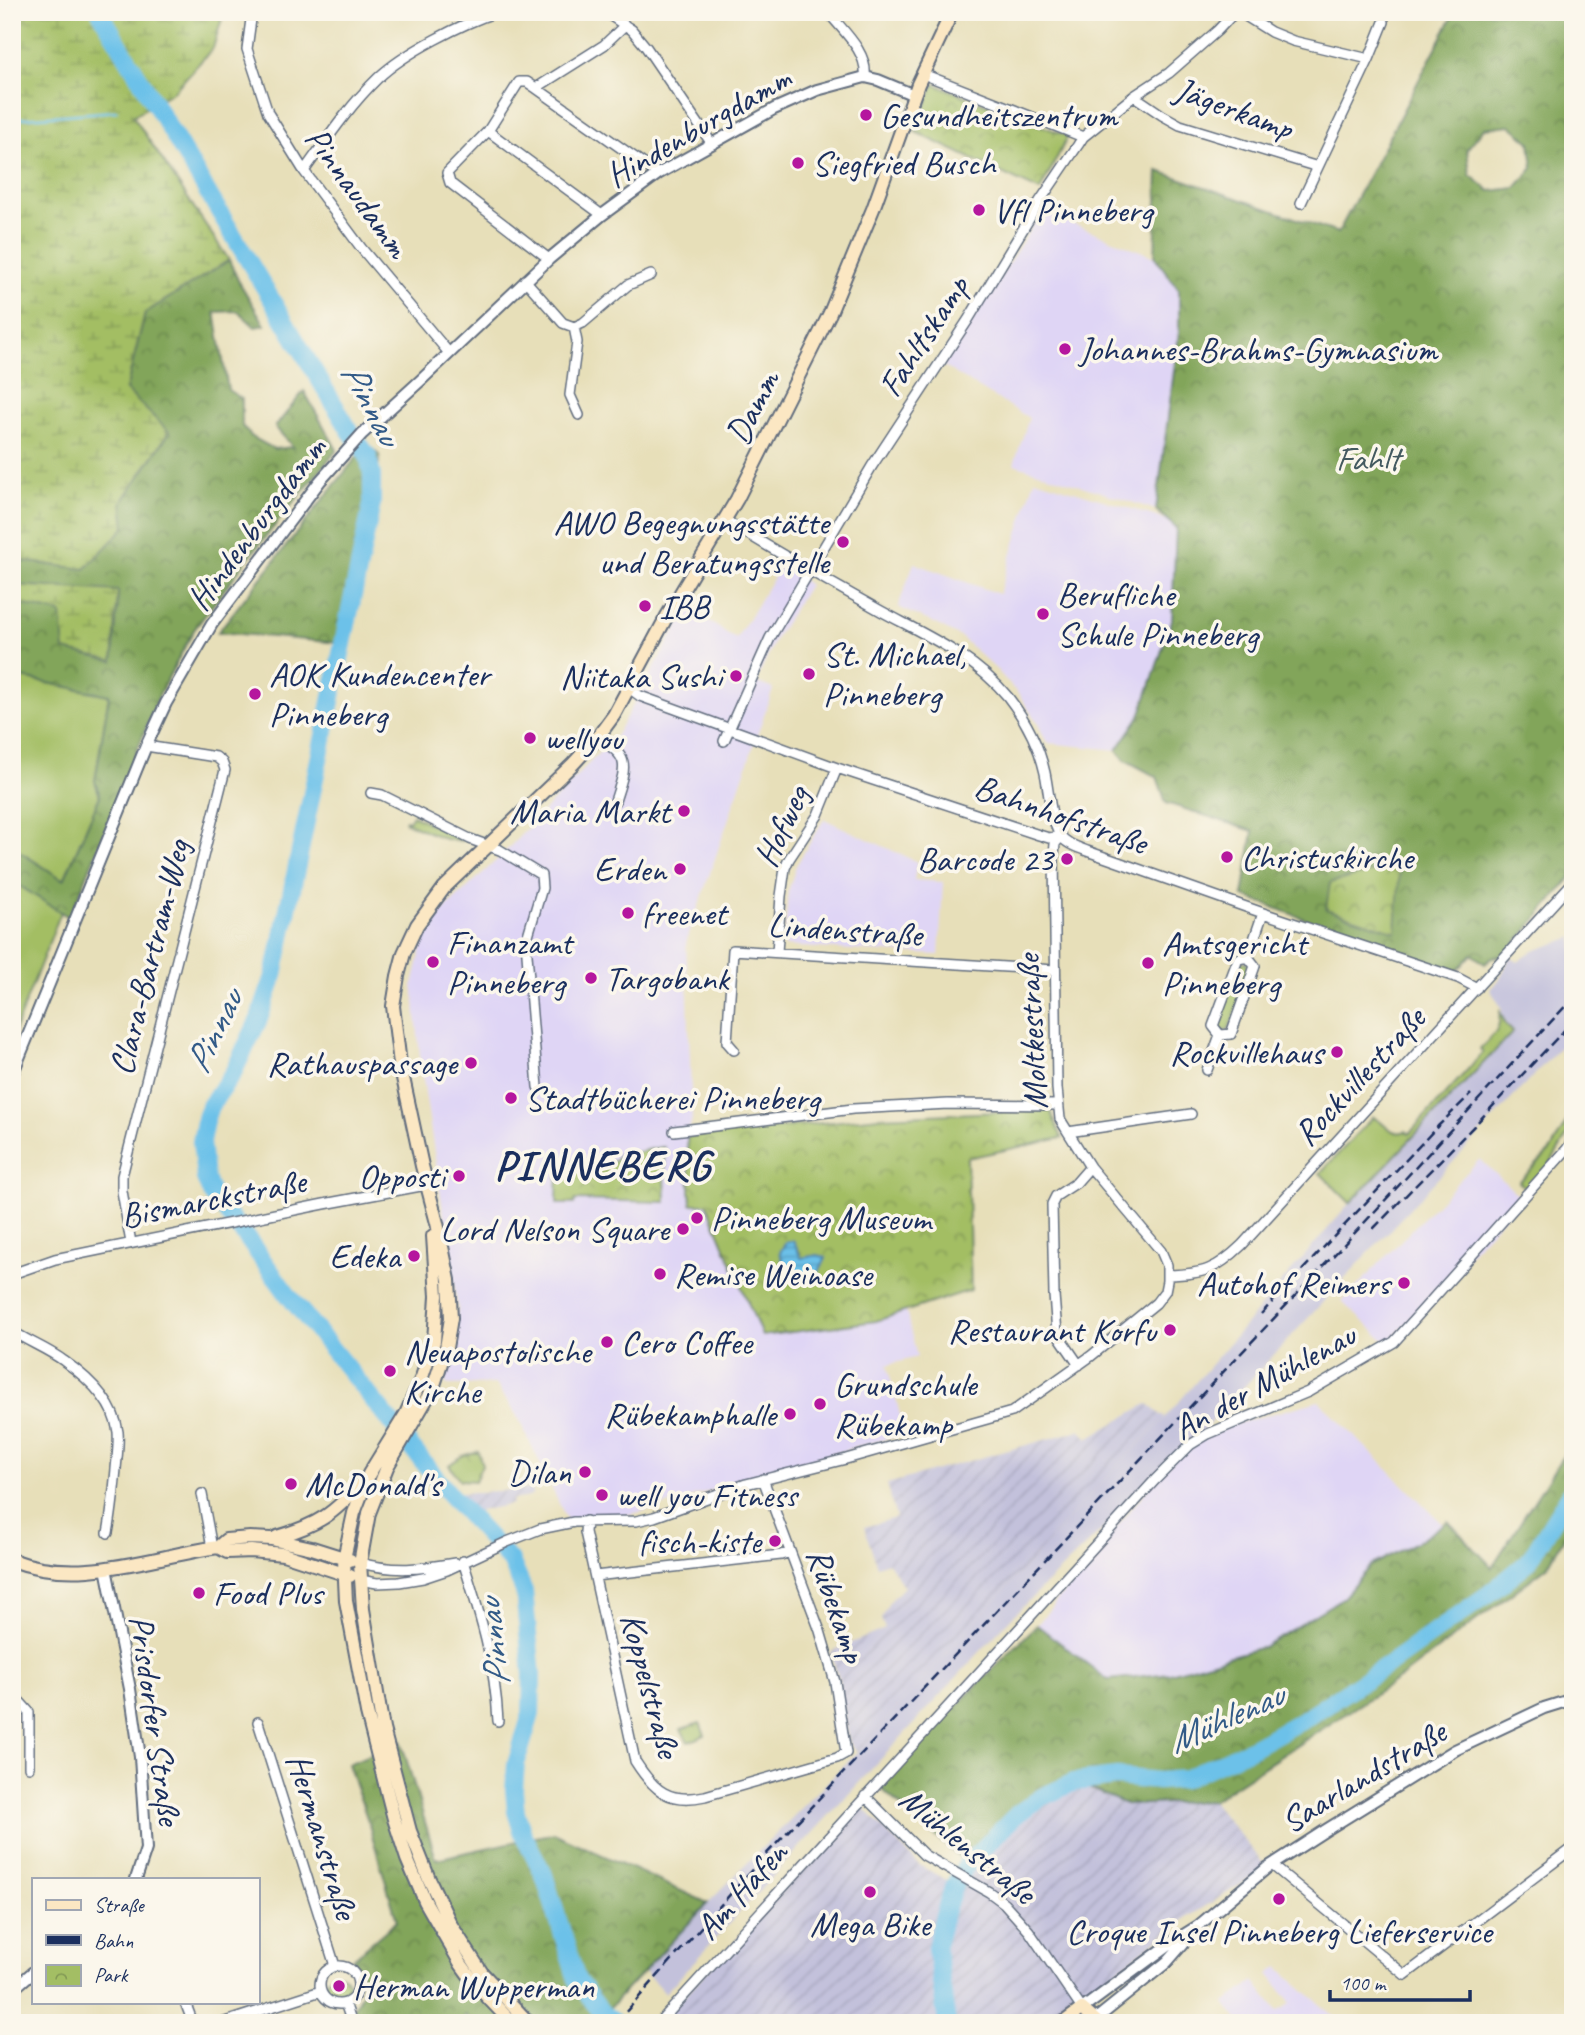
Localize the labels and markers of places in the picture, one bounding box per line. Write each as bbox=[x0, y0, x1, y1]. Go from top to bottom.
place label: Gesundheitszentrum bbox=[880, 93, 1120, 138]
marker: Gesundheitszentrum bbox=[858, 107, 874, 123]
place label: Siegfried Busch bbox=[812, 141, 997, 186]
marker: Siegfried Busch bbox=[790, 155, 806, 171]
place label: Vfl Pinneberg bbox=[993, 188, 1155, 233]
marker: Vfl Pinneberg bbox=[971, 202, 987, 218]
place label: Johannes-Brahms-Gymnasium bbox=[1077, 327, 1440, 372]
marker: Johannes-Brahms-Gymnasium bbox=[1057, 341, 1073, 357]
place label: AWO Begegnungsstätte und Beratungsstelle bbox=[553, 500, 832, 585]
marker: AWO Begegnungsstätte und Beratungsstelle bbox=[835, 534, 851, 550]
place label: Berufliche Schule Pinneberg bbox=[1057, 572, 1260, 657]
place label: IBB bbox=[659, 584, 712, 629]
marker: IBB bbox=[637, 598, 653, 614]
marker: Berufliche Schule Pinneberg bbox=[1035, 606, 1051, 622]
place label: St. Michael, Pinneberg bbox=[823, 632, 966, 717]
place label: AOK Kundencenter Pinneberg bbox=[269, 652, 493, 737]
place label: Niitaka Sushi bbox=[560, 654, 726, 699]
marker: St. Michael, Pinneberg bbox=[801, 666, 817, 682]
marker: Niitaka Sushi bbox=[728, 668, 744, 684]
marker: AOK Kundencenter Pinneberg bbox=[247, 686, 263, 702]
place label: wellyou bbox=[544, 716, 625, 761]
marker: wellyou bbox=[522, 730, 538, 746]
place label: Maria Markt bbox=[510, 789, 673, 834]
marker: Maria Markt bbox=[676, 803, 692, 819]
place label: Christuskirche bbox=[1241, 835, 1415, 880]
place label: Barcode 23 bbox=[917, 837, 1055, 882]
place label: Erden bbox=[594, 847, 668, 892]
marker: Christuskirche bbox=[1219, 849, 1235, 865]
marker: Barcode 23 bbox=[1059, 851, 1075, 867]
marker: Erden bbox=[672, 861, 688, 877]
place label: freenet bbox=[642, 891, 730, 936]
marker: freenet bbox=[620, 905, 636, 921]
place label: Finanzamt Pinneberg bbox=[447, 920, 575, 1005]
place label: Amtsgericht Pinneberg bbox=[1162, 921, 1310, 1006]
marker: Finanzamt Pinneberg bbox=[425, 954, 441, 970]
marker: Amtsgericht Pinneberg bbox=[1140, 955, 1156, 971]
place label: Targobank bbox=[605, 956, 731, 1001]
marker: Targobank bbox=[583, 970, 599, 986]
place label: Rockvillehaus bbox=[1170, 1030, 1326, 1075]
place label: Rathauspassage bbox=[267, 1041, 460, 1086]
marker: Rockvillehaus bbox=[1329, 1044, 1345, 1060]
marker: Rathauspassage bbox=[463, 1055, 479, 1071]
place label: Stadtbücherei Pinneberg bbox=[525, 1076, 822, 1121]
marker: Stadtbücherei Pinneberg bbox=[503, 1090, 519, 1106]
place label: Opposti bbox=[358, 1154, 449, 1199]
marker: Opposti bbox=[451, 1168, 467, 1184]
place label: Pinneberg Museum bbox=[711, 1196, 934, 1241]
place label: Lord Nelson Square bbox=[440, 1207, 672, 1252]
marker: Pinneberg Museum bbox=[689, 1210, 705, 1226]
marker: Lord Nelson Square bbox=[675, 1221, 691, 1237]
place label: Edeka bbox=[330, 1234, 402, 1279]
marker: Edeka bbox=[406, 1248, 422, 1264]
place label: Remise Weinoase bbox=[674, 1252, 875, 1297]
place label: Autohof Reimers bbox=[1197, 1261, 1393, 1306]
marker: Remise Weinoase bbox=[652, 1266, 668, 1282]
marker: Autohof Reimers bbox=[1396, 1275, 1412, 1291]
place label: Restaurant Korfu bbox=[948, 1308, 1158, 1353]
place label: Cero Coffee bbox=[621, 1320, 754, 1365]
marker: Restaurant Korfu bbox=[1162, 1322, 1178, 1338]
place label: Neuapostolische Kirche bbox=[404, 1329, 593, 1414]
marker: Cero Coffee bbox=[599, 1334, 615, 1350]
place label: Grundschule Rübekamp bbox=[834, 1362, 979, 1447]
marker: Neuapostolische Kirche bbox=[382, 1363, 398, 1379]
place label: Rübekamphalle bbox=[605, 1392, 779, 1437]
marker: Grundschule Rübekamp bbox=[812, 1396, 828, 1412]
marker: Rübekamphalle bbox=[782, 1406, 798, 1422]
place label: Dilan bbox=[508, 1450, 571, 1495]
place label: McDonald's bbox=[305, 1462, 444, 1507]
marker: Dilan bbox=[577, 1464, 593, 1480]
place label: well you Fitness bbox=[616, 1473, 800, 1518]
marker: McDonald's bbox=[283, 1476, 299, 1492]
marker: well you Fitness bbox=[594, 1487, 610, 1503]
place label: fisch-kiste bbox=[639, 1519, 764, 1564]
marker: fisch-kiste bbox=[767, 1533, 783, 1549]
place label: Food Plus bbox=[213, 1571, 326, 1616]
marker: Food Plus bbox=[191, 1585, 207, 1601]
marker: Mega Bike bbox=[862, 1884, 878, 1900]
marker: Croque Insel Pinneberg Lieferservice bbox=[1271, 1891, 1287, 1907]
place label: Mega Bike bbox=[810, 1902, 933, 1947]
place label: Croque Insel Pinneberg Lieferservice bbox=[1066, 1909, 1494, 1954]
place label: Herman Wupperman bbox=[353, 1964, 595, 2009]
marker: Herman Wupperman bbox=[331, 1978, 347, 1994]

